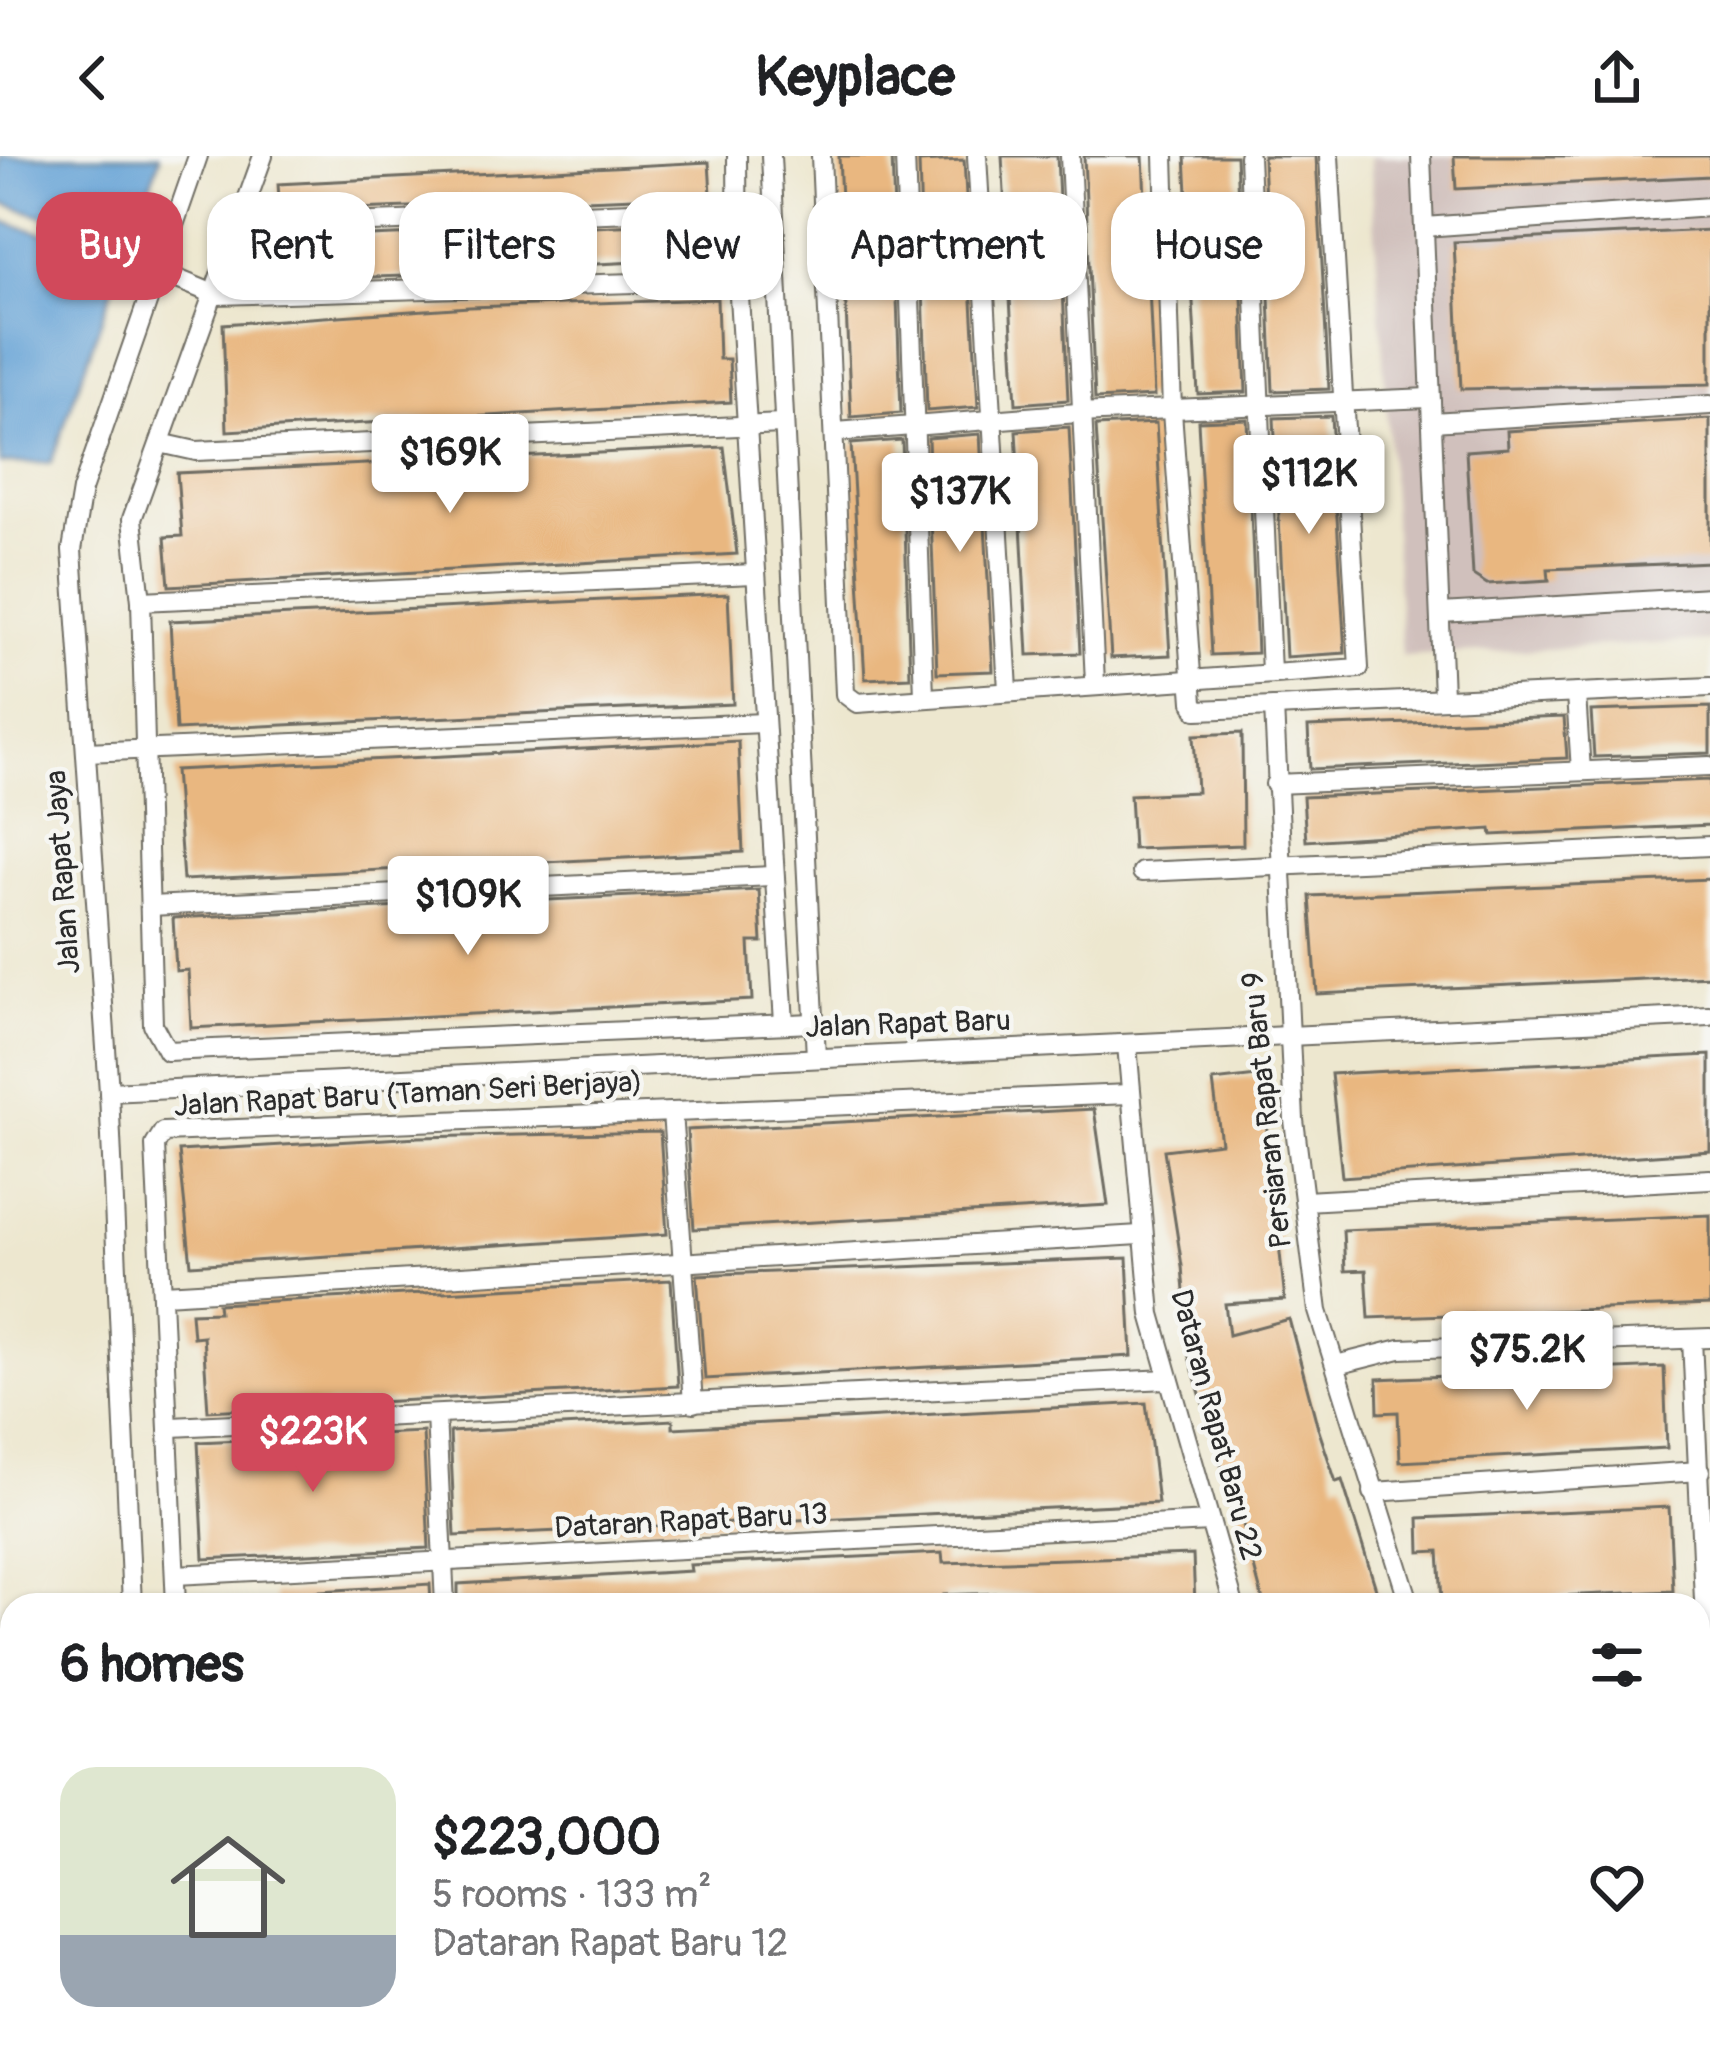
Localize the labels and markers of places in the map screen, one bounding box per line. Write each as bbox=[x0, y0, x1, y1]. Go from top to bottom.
pin: $169K bbox=[366, 414, 534, 516]
pin: $112K bbox=[1225, 435, 1393, 537]
pin: $137K bbox=[876, 453, 1044, 555]
pin: $109K bbox=[384, 856, 552, 958]
pin: $75.2K bbox=[1429, 1311, 1625, 1413]
pin: $223K bbox=[229, 1393, 397, 1495]

